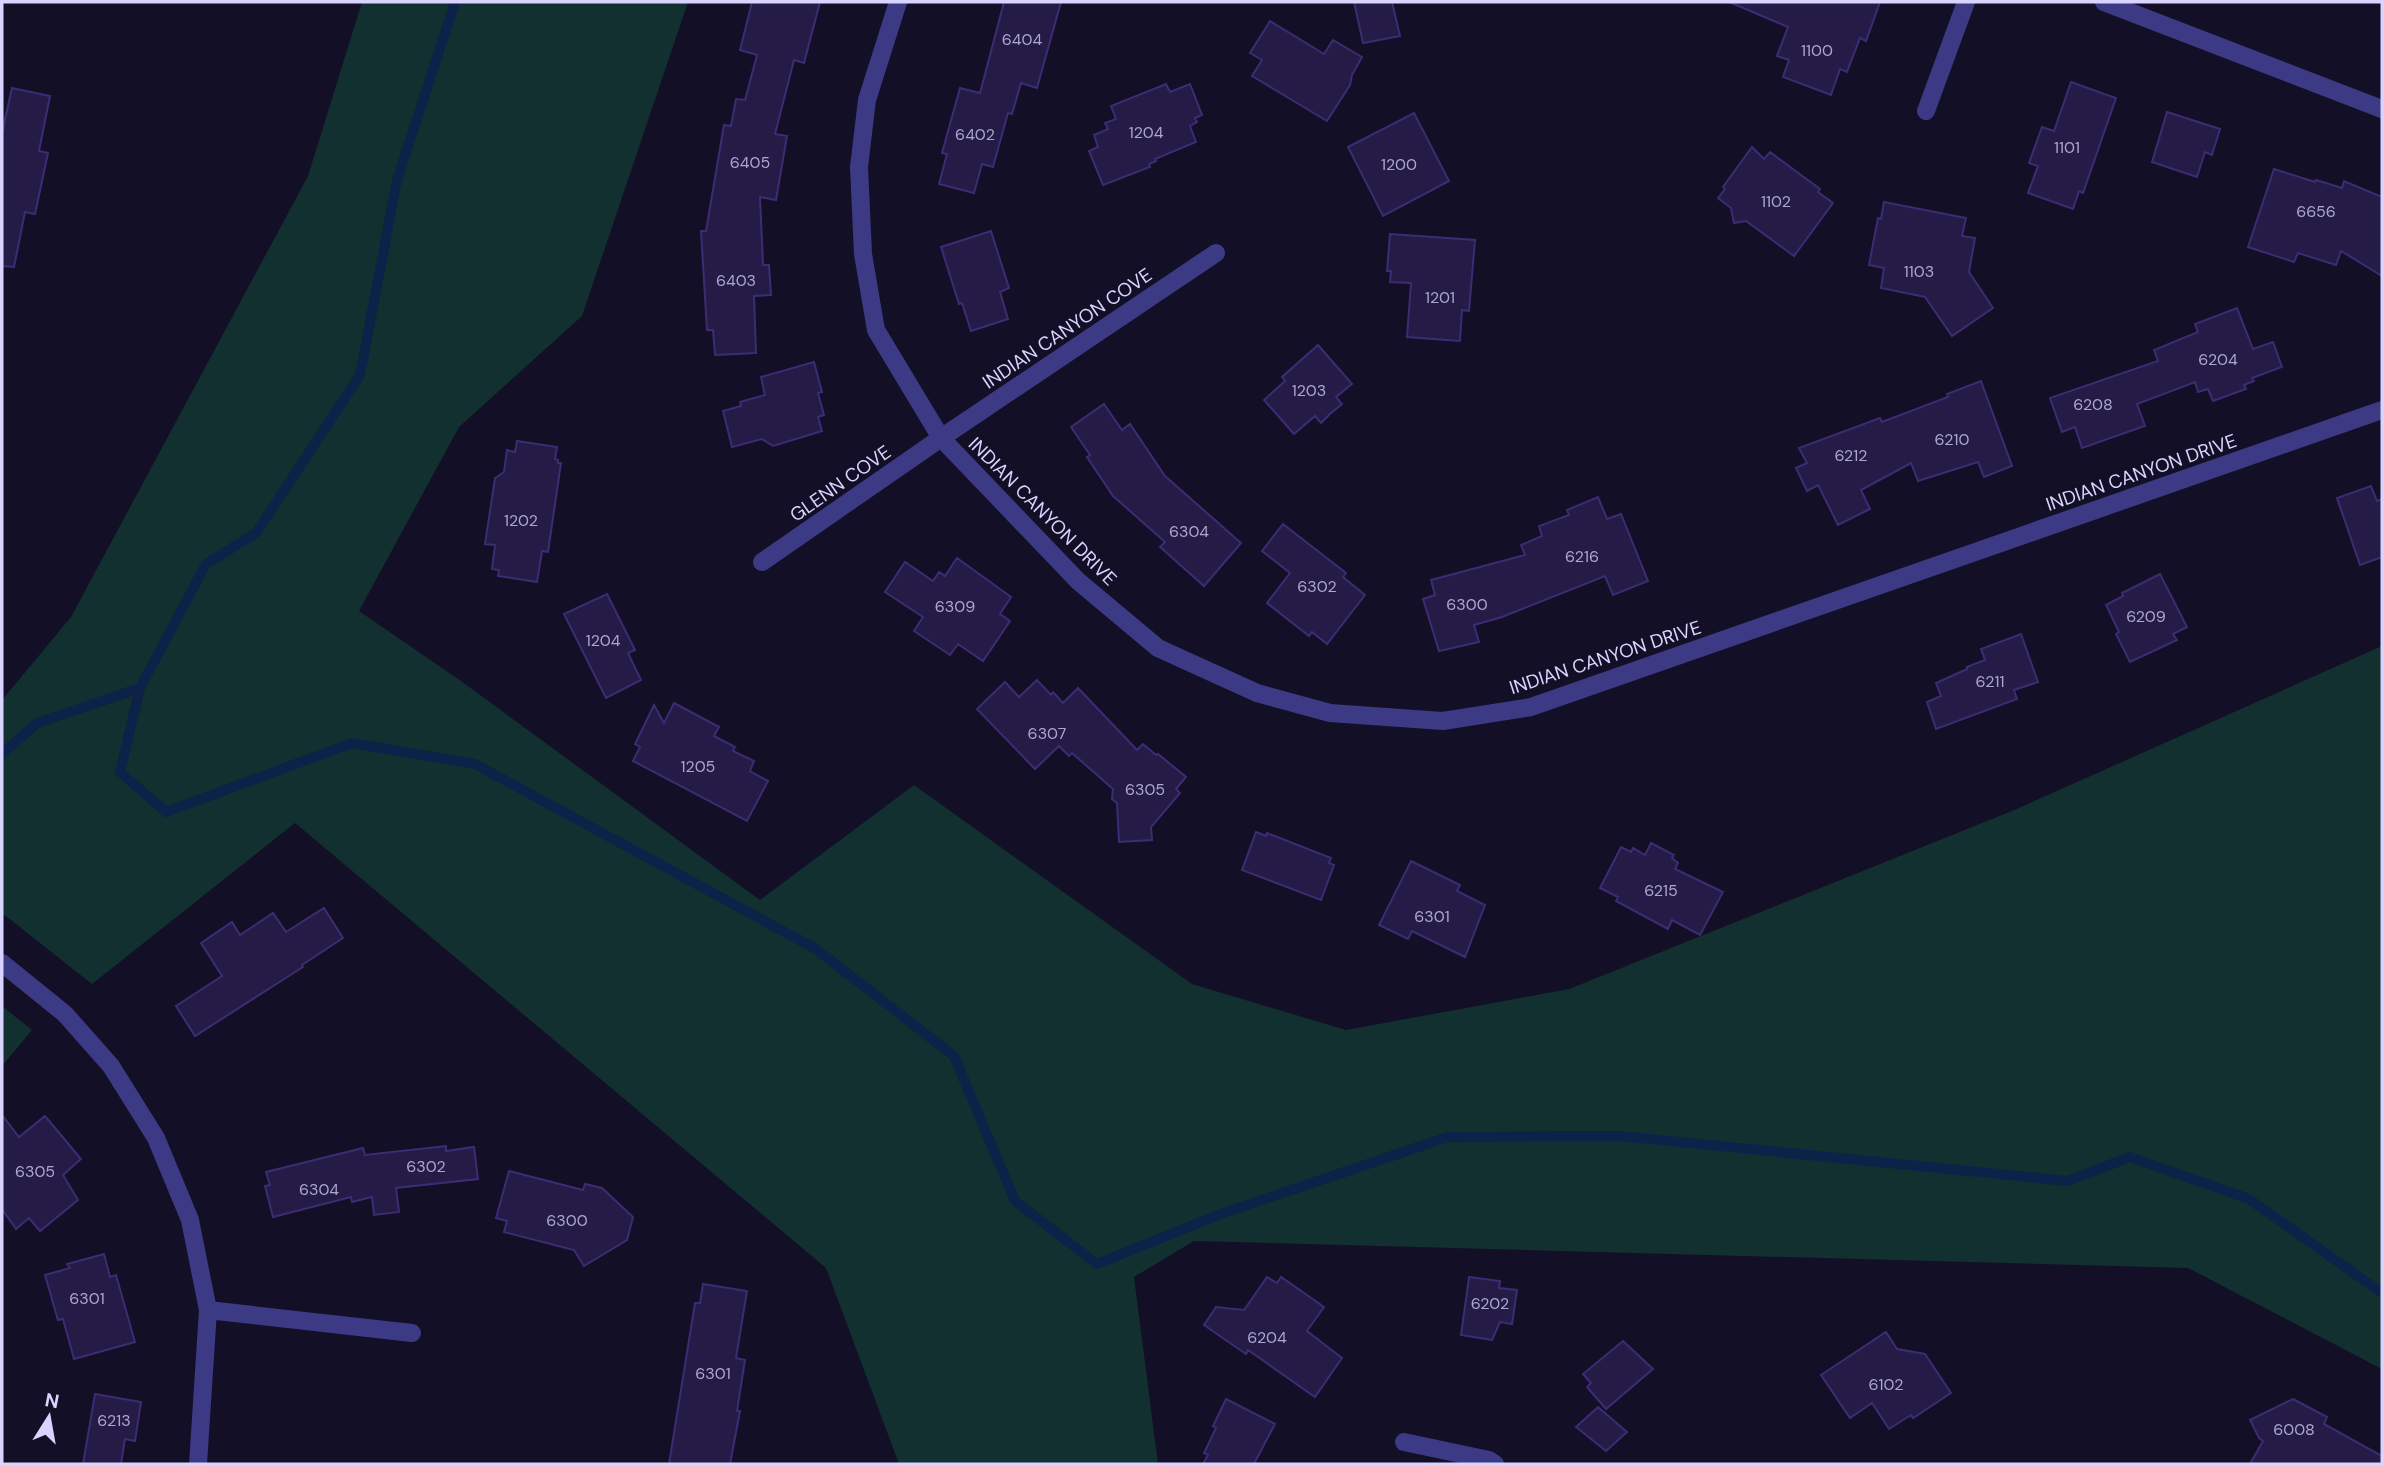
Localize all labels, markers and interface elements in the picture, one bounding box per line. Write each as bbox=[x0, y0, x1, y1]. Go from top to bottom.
house number: 6404 bbox=[1002, 29, 1042, 50]
house number: 1100 bbox=[1801, 40, 1833, 61]
house number: 1204 bbox=[1129, 122, 1164, 143]
house number: 6402 bbox=[955, 124, 995, 145]
house number: 1101 bbox=[2054, 137, 2080, 158]
house number: 6405 bbox=[730, 152, 770, 173]
house number: 1200 bbox=[1381, 154, 1417, 175]
house number: 1102 bbox=[1761, 191, 1791, 212]
house number: 6656 bbox=[2296, 201, 2336, 222]
house number: 1103 bbox=[1904, 261, 1934, 282]
street label: INDIAN CANYON COVE bbox=[978, 262, 1157, 394]
house number: 6403 bbox=[716, 270, 756, 291]
house number: 1201 bbox=[1425, 287, 1455, 308]
house number: 6204 bbox=[2198, 349, 2238, 370]
house number: 1203 bbox=[1292, 380, 1326, 401]
house number: 6208 bbox=[2073, 394, 2113, 415]
street label: INDIAN CANYON DRIVE bbox=[2042, 428, 2240, 517]
house number: 6210 bbox=[1935, 429, 1969, 450]
street label: INDIAN CANYON DRIVE bbox=[963, 432, 1122, 591]
street label: GLENN COVE bbox=[785, 439, 896, 527]
house number: 6212 bbox=[1834, 445, 1868, 466]
house number: 1202 bbox=[504, 510, 538, 531]
house number: 6304 bbox=[1169, 521, 1209, 542]
house number: 6216 bbox=[1565, 546, 1599, 567]
house number: 6302 bbox=[1297, 576, 1337, 597]
house number: 6300 bbox=[1446, 594, 1488, 615]
house number: 6309 bbox=[935, 596, 975, 617]
house number: 6209 bbox=[2126, 606, 2166, 627]
street label: INDIAN CANYON DRIVE bbox=[1506, 615, 1704, 700]
house number: 1204 bbox=[586, 630, 621, 651]
house number: 6211 bbox=[1976, 671, 2004, 692]
house number: 6307 bbox=[1028, 723, 1066, 744]
house number: 1205 bbox=[681, 756, 715, 777]
house number: 6305 bbox=[1125, 779, 1165, 800]
house number: 6215 bbox=[1644, 880, 1678, 901]
house number: 6301 bbox=[1414, 906, 1450, 927]
house number: 6302 bbox=[406, 1156, 446, 1177]
house number: 6305 bbox=[15, 1161, 55, 1182]
house number: 6304 bbox=[299, 1179, 339, 1200]
house number: 6300 bbox=[546, 1210, 588, 1231]
house number: 6301 bbox=[69, 1288, 105, 1309]
house number: 6202 bbox=[1471, 1293, 1509, 1314]
house number: 6204 bbox=[1247, 1327, 1287, 1348]
house number: 6301 bbox=[695, 1363, 731, 1384]
house number: 6102 bbox=[1868, 1374, 1904, 1395]
north arrow bbox=[14, 1382, 84, 1452]
text: N bbox=[43, 1387, 61, 1414]
house number: 6213 bbox=[97, 1410, 131, 1431]
house number: 6008 bbox=[2273, 1419, 2315, 1440]

